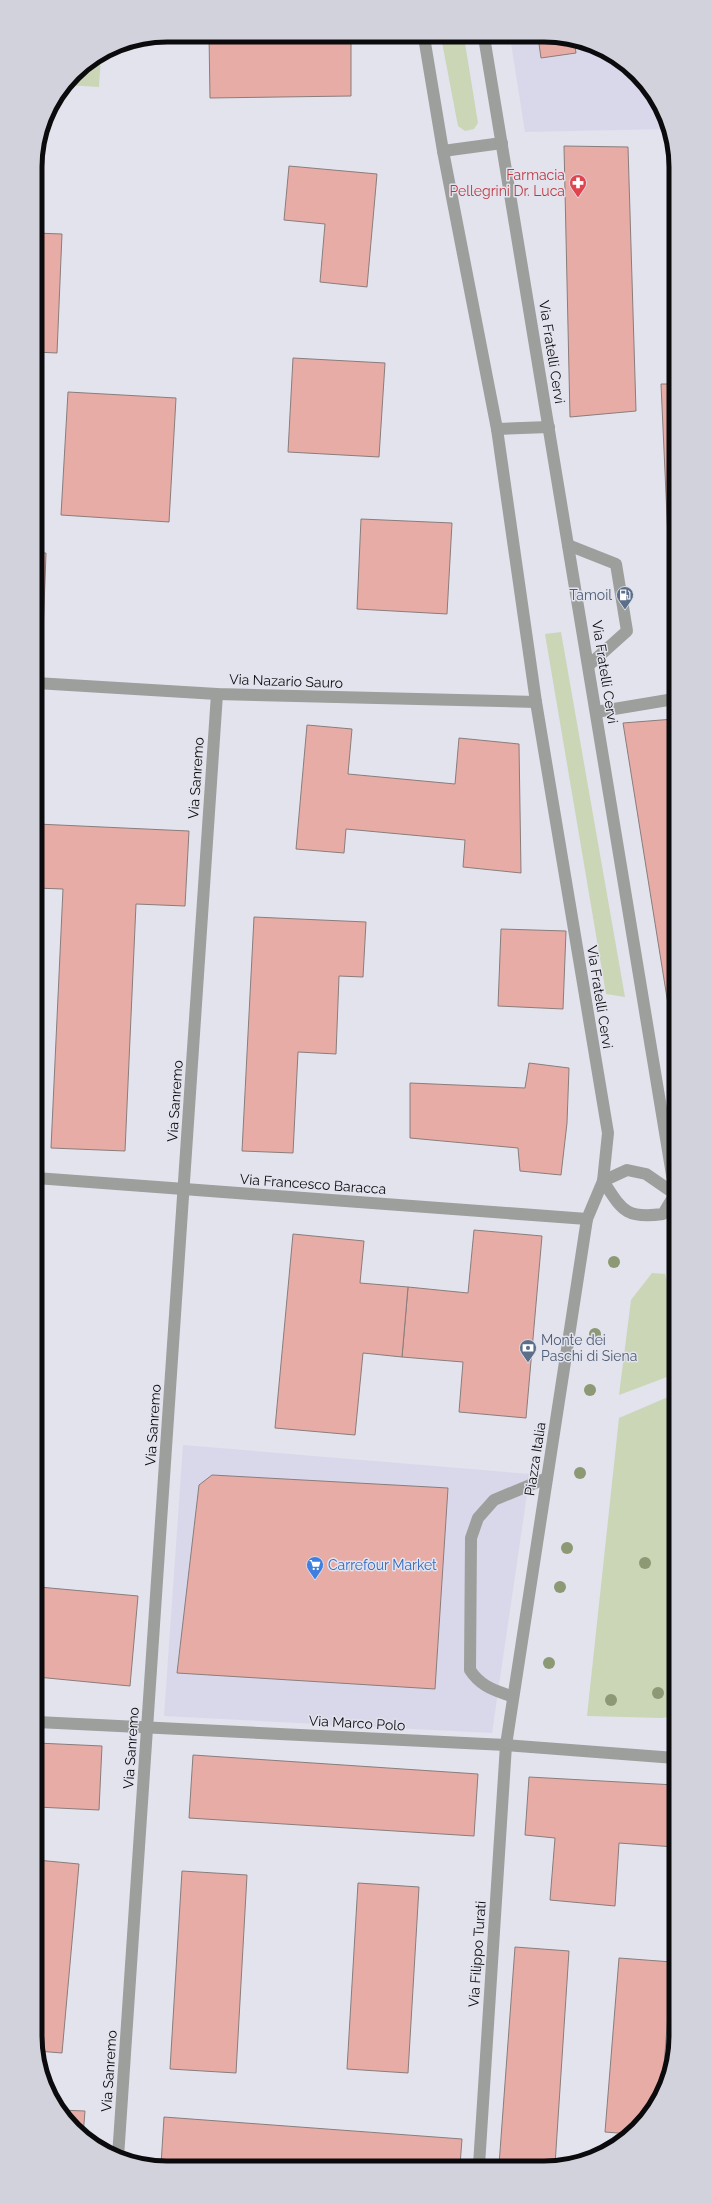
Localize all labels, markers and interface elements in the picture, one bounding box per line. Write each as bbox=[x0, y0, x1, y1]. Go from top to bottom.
place label: Farmacia Pellegrini Dr. Luca bbox=[449, 167, 565, 199]
pharmacy icon: Farmacia Pellegrini Dr. Luca bbox=[568, 173, 588, 198]
street label: Via Fratelli Cervi bbox=[536, 299, 568, 405]
fuel station icon: Tamoil bbox=[615, 585, 635, 610]
place label: Tamoil bbox=[569, 587, 612, 603]
street label: Via Fratelli Cervi bbox=[589, 619, 621, 725]
street label: Via Nazario Sauro bbox=[229, 671, 343, 691]
street label: Via Sanremo bbox=[185, 736, 207, 820]
street label: Via Fratelli Cervi bbox=[584, 944, 616, 1050]
street label: Via Sanremo bbox=[164, 1059, 186, 1143]
street label: Via Francesco Baracca bbox=[239, 1171, 387, 1197]
place label: Monte dei Paschi di Siena bbox=[541, 1332, 637, 1364]
bank icon: Monte dei Paschi di Siena bbox=[518, 1338, 538, 1363]
street label: Via Sanremo bbox=[142, 1383, 164, 1467]
street label: Piazza Italia bbox=[521, 1421, 549, 1497]
supermarket icon: Carrefour Market bbox=[305, 1555, 325, 1580]
place label: Carrefour Market bbox=[328, 1557, 437, 1573]
street label: Via Sanremo bbox=[120, 1706, 142, 1790]
street label: Via Marco Polo bbox=[308, 1712, 406, 1734]
street label: Via Filippo Turati bbox=[465, 1900, 489, 2008]
street label: Via Sanremo bbox=[98, 2029, 120, 2113]

